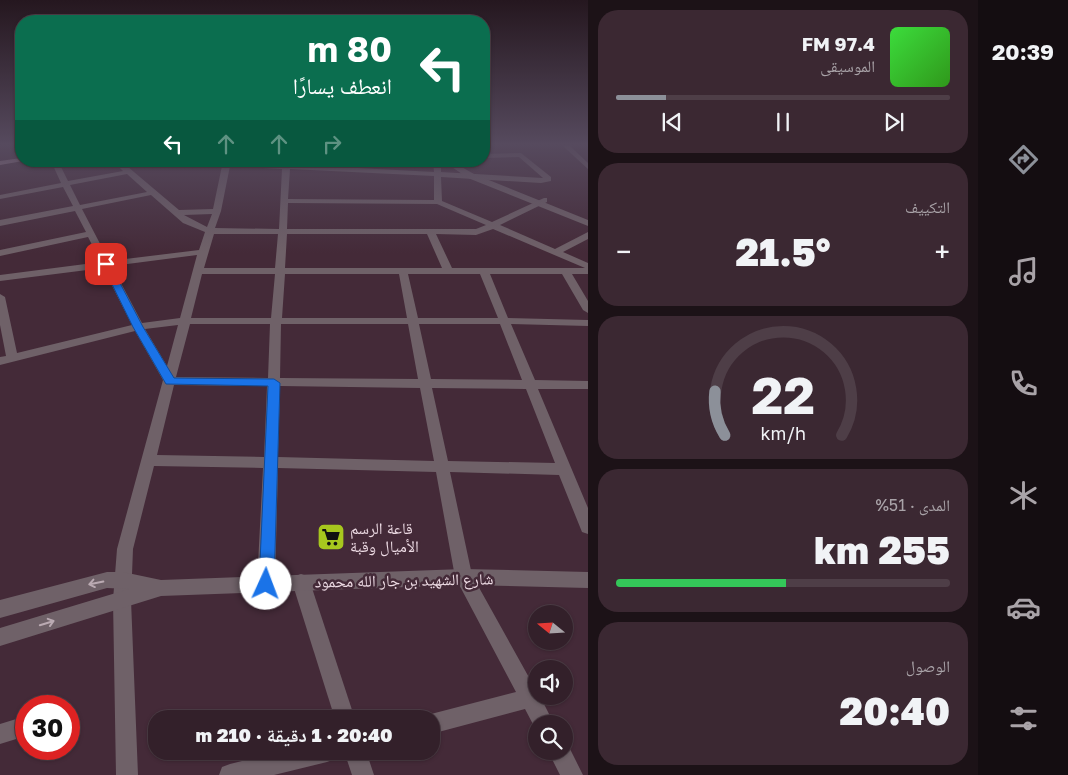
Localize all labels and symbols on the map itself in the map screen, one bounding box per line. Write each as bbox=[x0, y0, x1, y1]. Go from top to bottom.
pin bbox=[85, 243, 127, 285]
place label: قاعة الرسم الأميال وقبة bbox=[350, 518, 419, 557]
supermarket icon: قاعة الرسم الأميال وقبة bbox=[316, 522, 346, 552]
position arrow bbox=[239, 557, 291, 609]
street label: شارع الشهيد بن جار الله محمود bbox=[314, 568, 494, 593]
one-way arrow bbox=[88, 578, 104, 588]
north arrow bbox=[528, 605, 572, 650]
one-way arrow bbox=[38, 617, 54, 627]
speed limit sign: 30 bbox=[15, 695, 80, 760]

